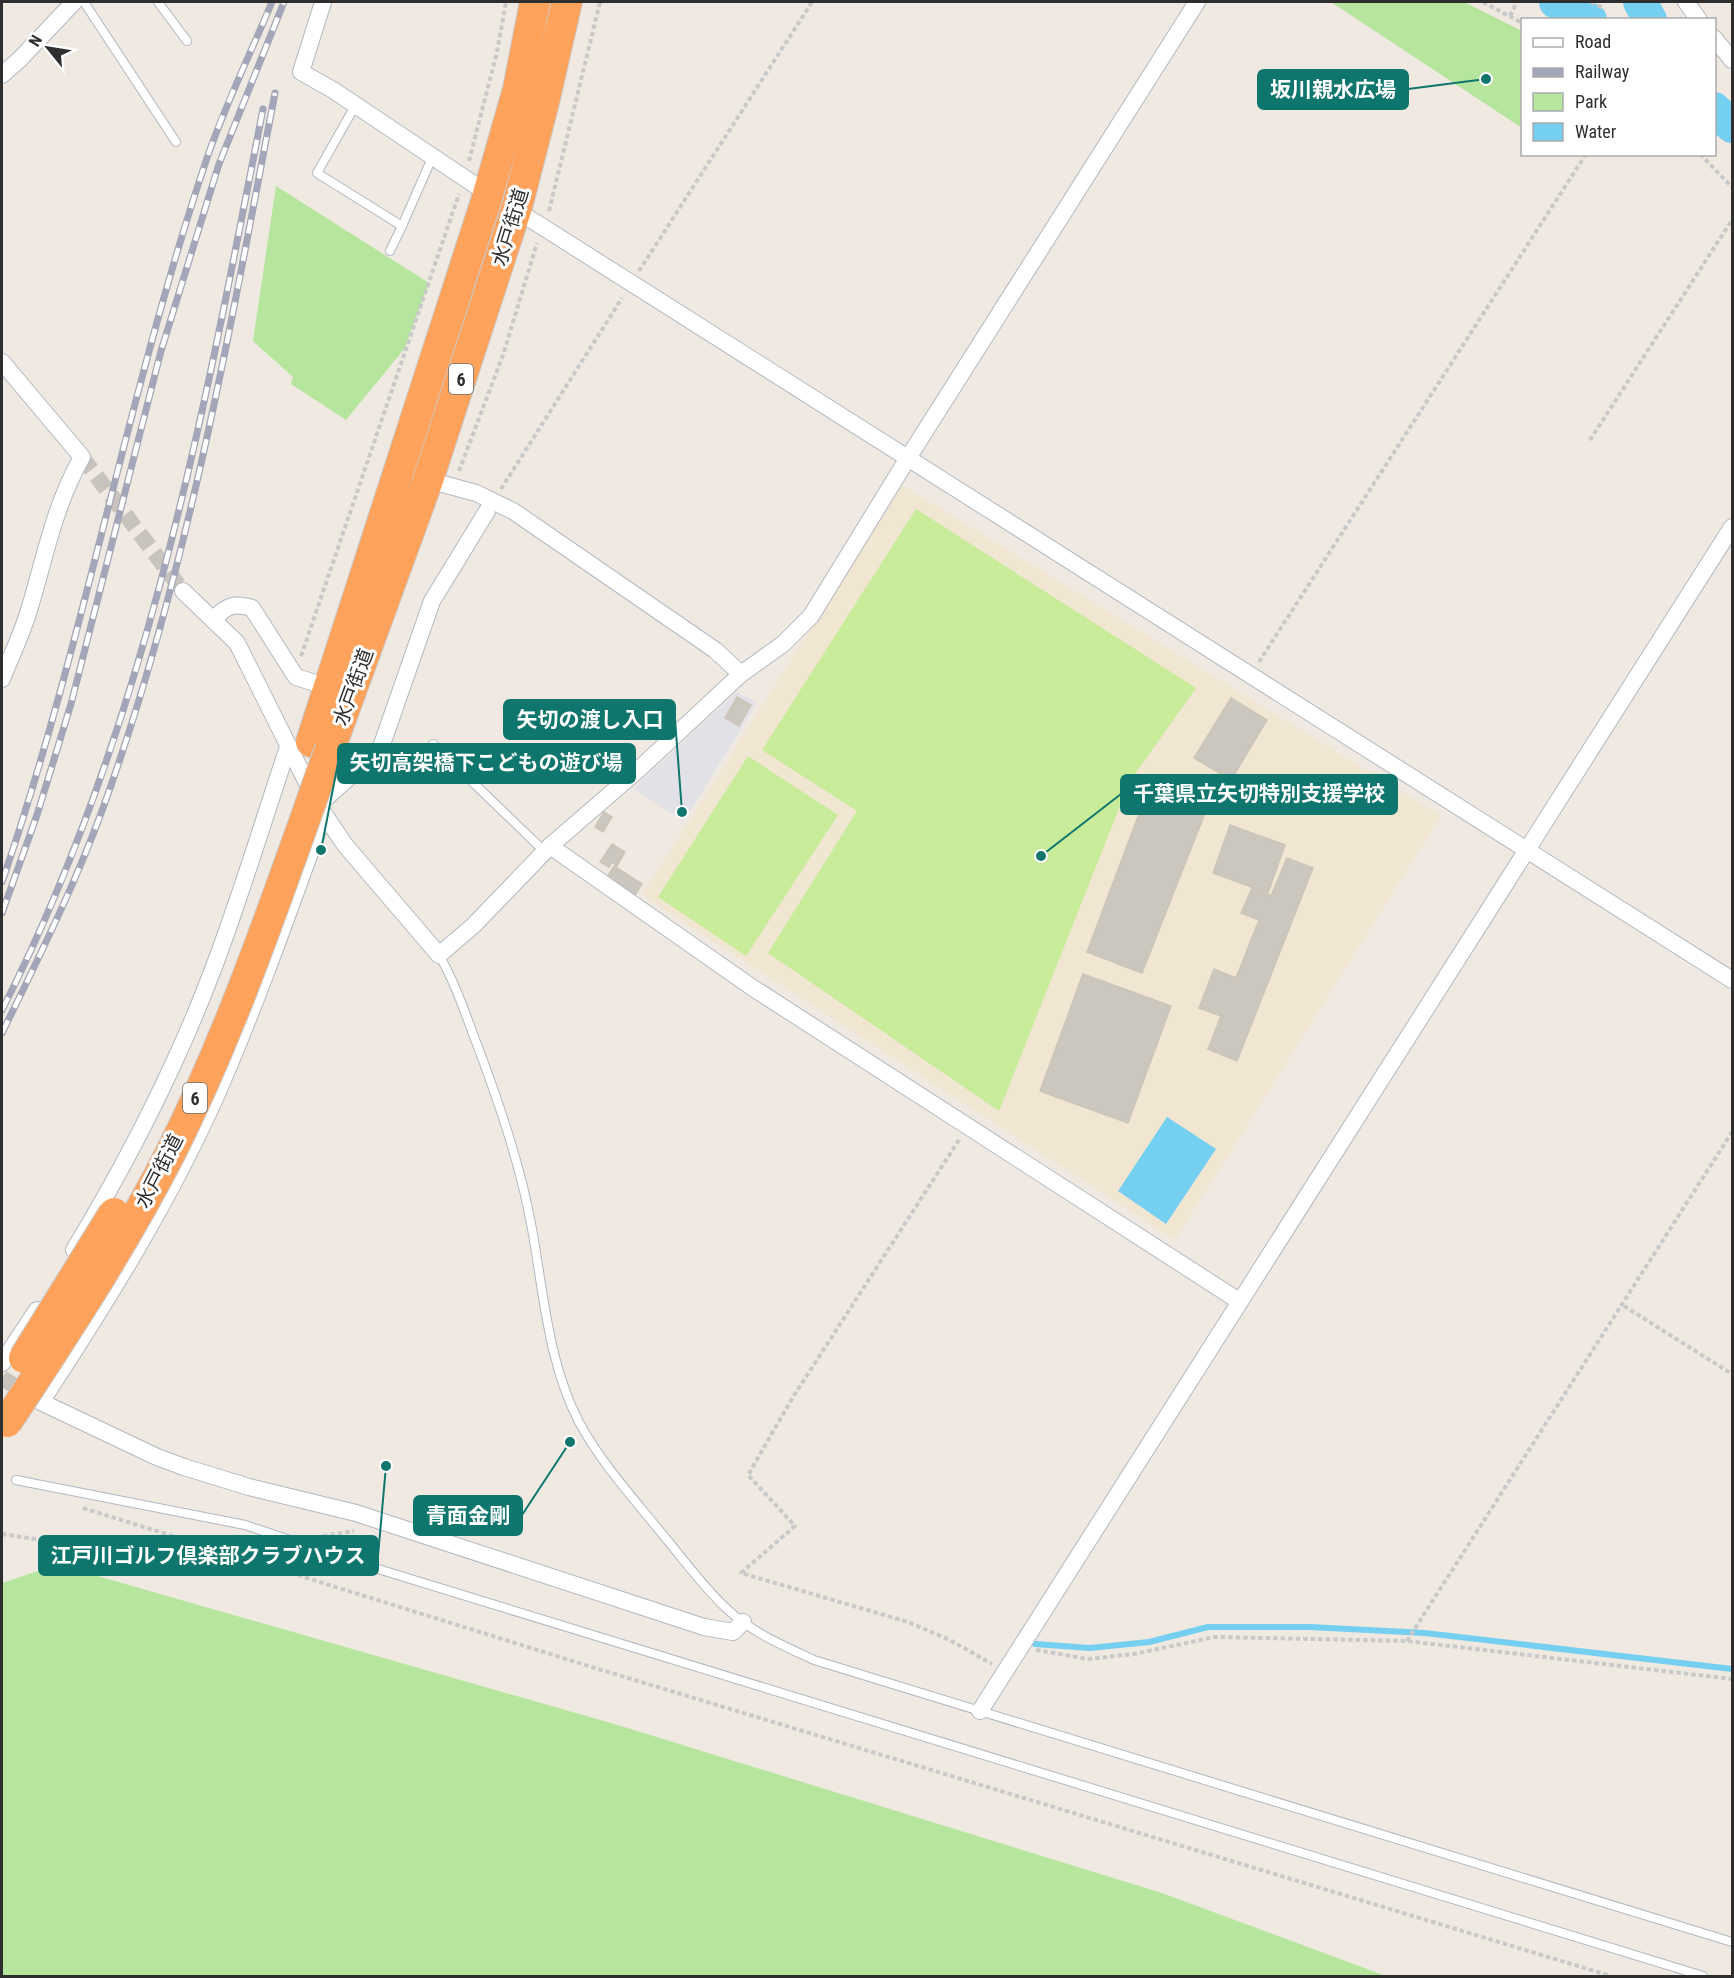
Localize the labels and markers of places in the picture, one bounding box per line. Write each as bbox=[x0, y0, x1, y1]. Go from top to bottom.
callout: 坂川親水広場 bbox=[1258, 70, 1408, 109]
callout: 矢切の渡し入口 bbox=[504, 700, 675, 739]
callout: 矢切高架橋下こどもの遊び場 bbox=[338, 744, 635, 783]
callout: 千葉県立矢切特別支援学校 bbox=[1121, 775, 1397, 814]
callout: 青面金剛 bbox=[414, 1496, 522, 1535]
callout: 江戸川ゴルフ倶楽部クラブハウス bbox=[39, 1536, 378, 1575]

